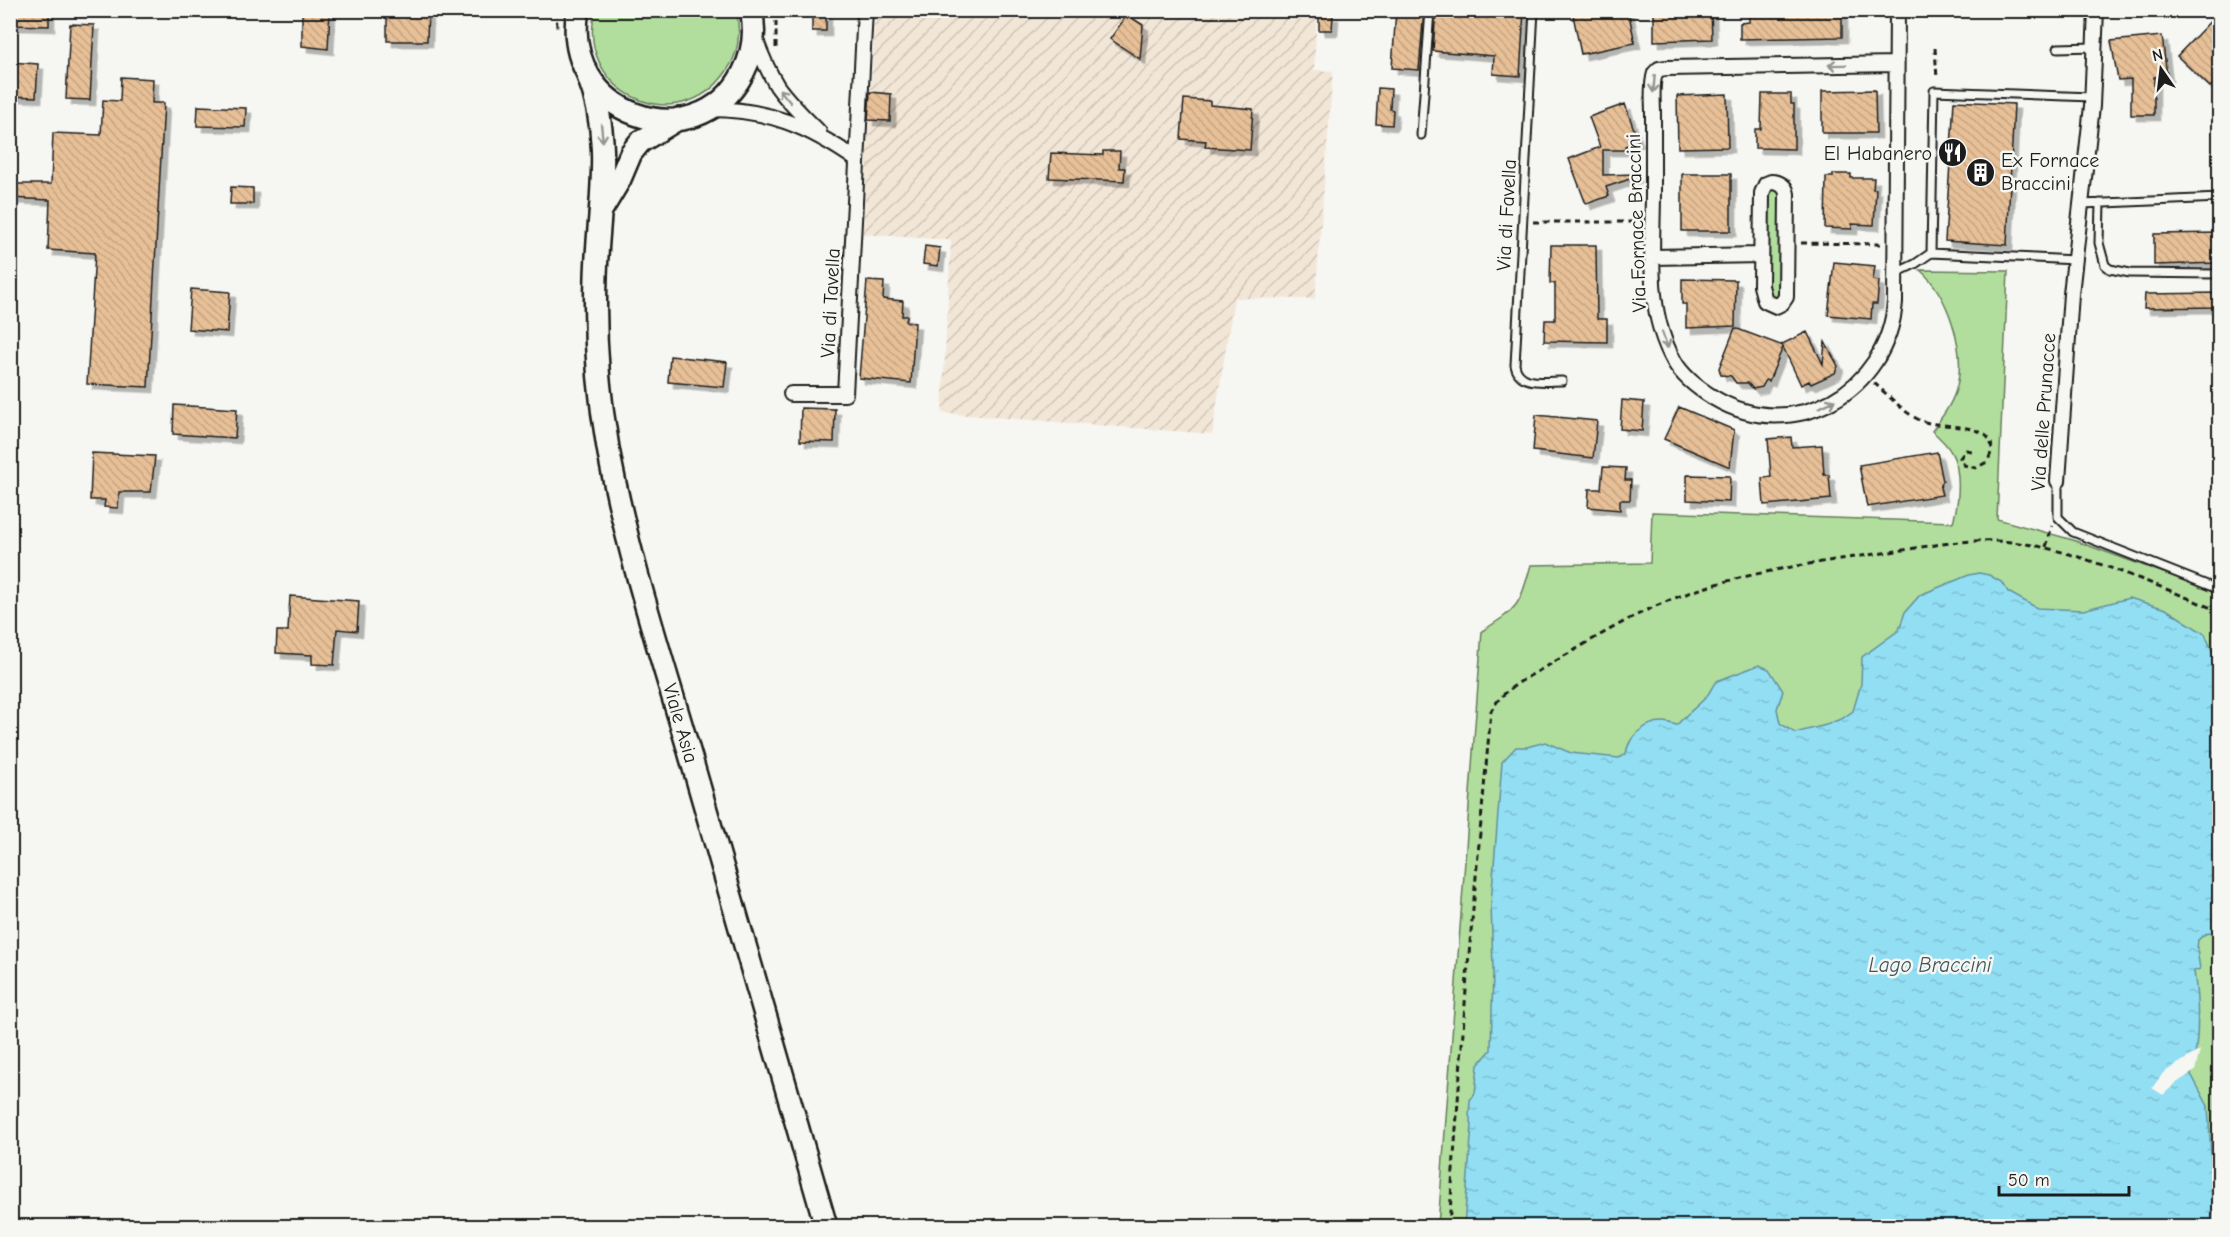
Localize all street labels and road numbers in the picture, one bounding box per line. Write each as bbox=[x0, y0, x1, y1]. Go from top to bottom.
street label: Via Fornace Braccini bbox=[1622, 133, 1651, 313]
street label: Via di Favella bbox=[1492, 159, 1521, 271]
street label: Via di Tavella bbox=[816, 247, 845, 359]
street label: Via delle Prunacce bbox=[2027, 332, 2060, 492]
street label: Viale Asia bbox=[658, 681, 703, 765]

